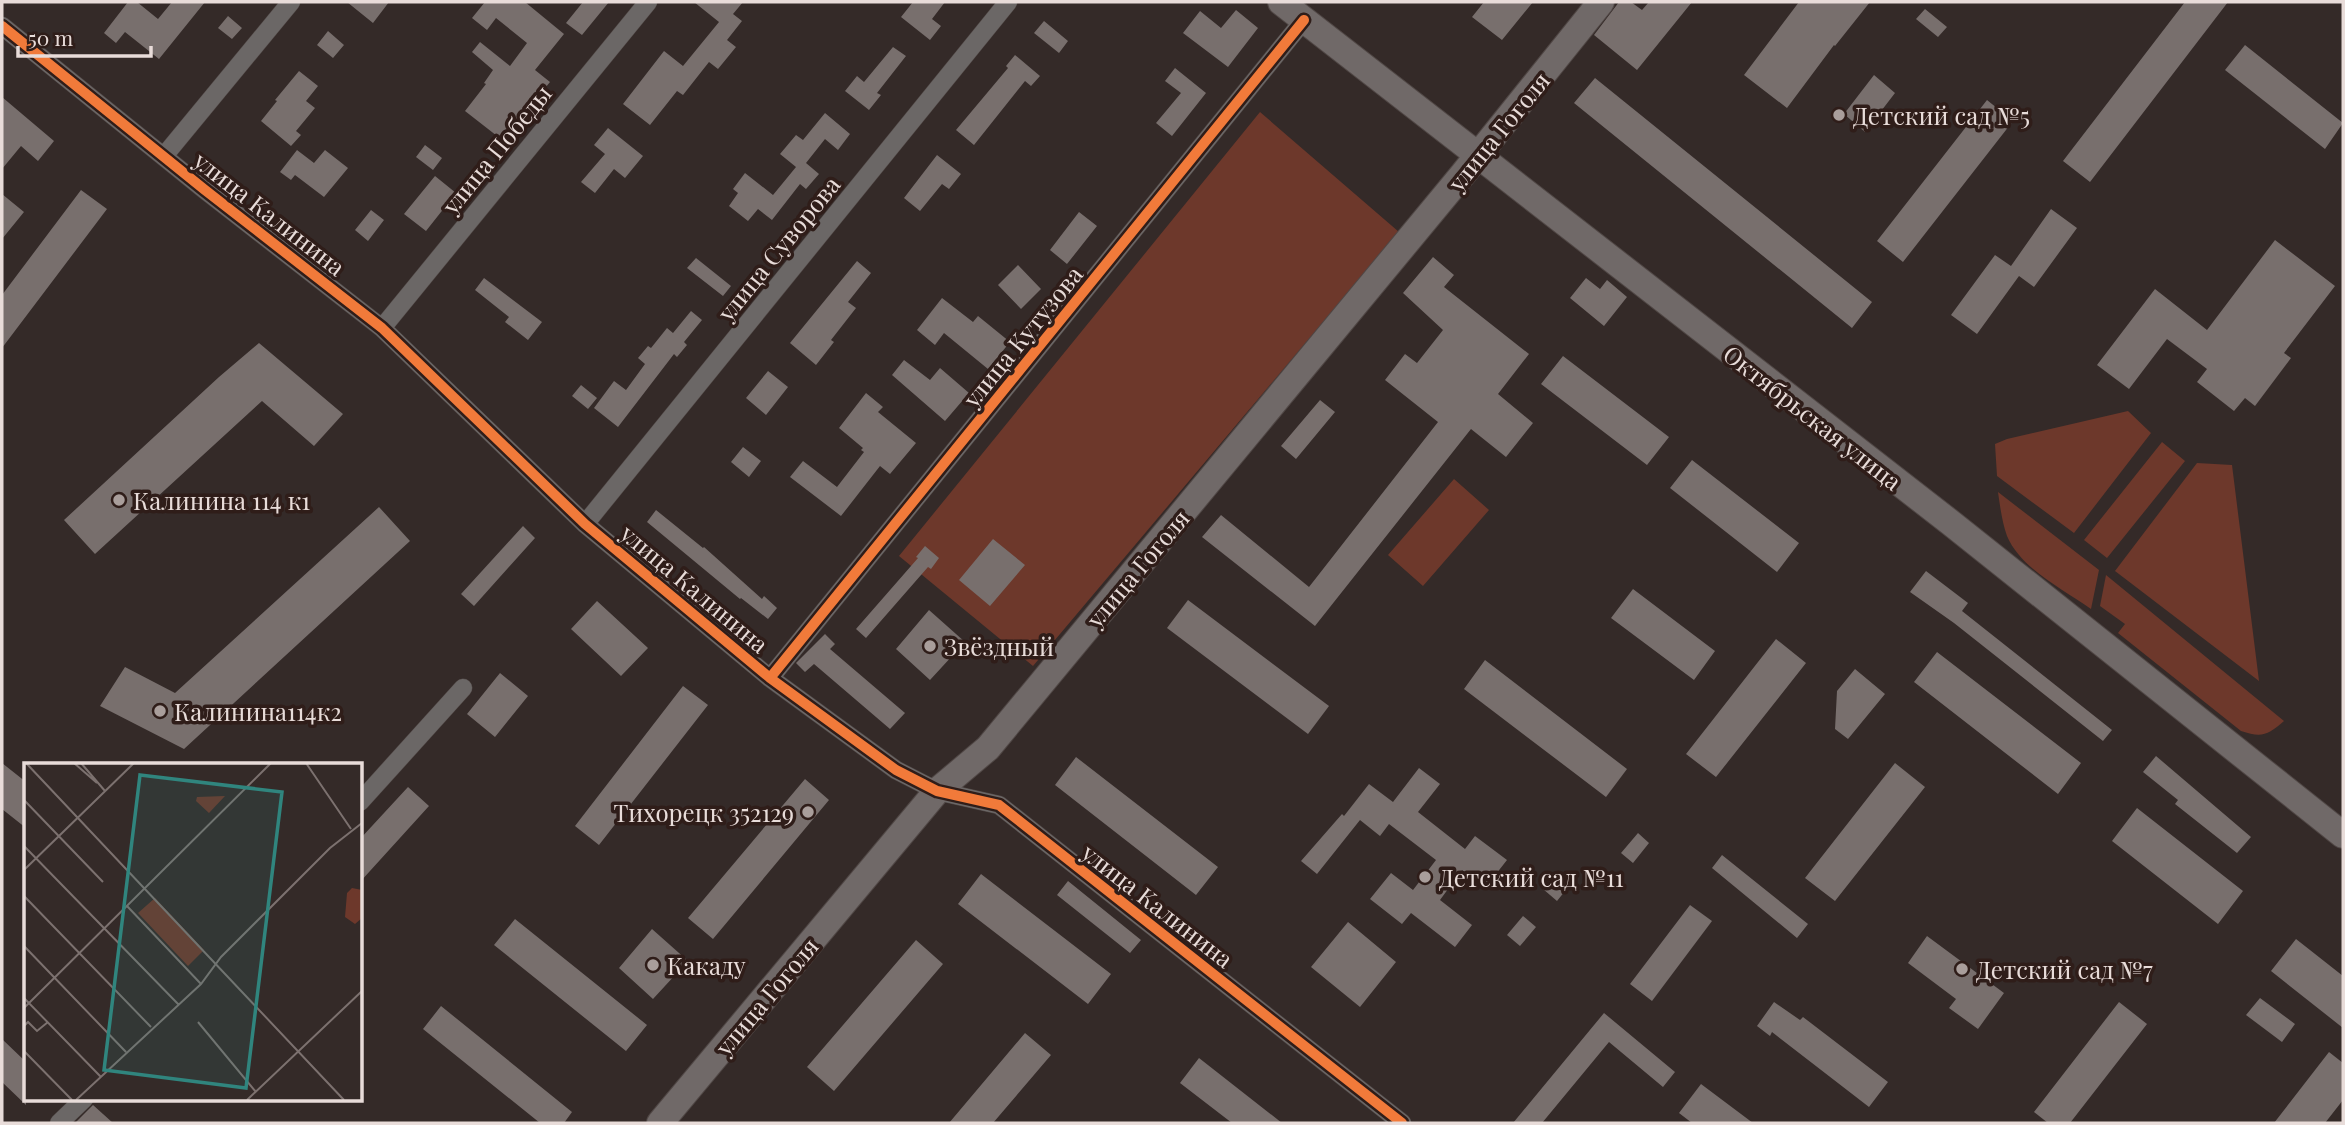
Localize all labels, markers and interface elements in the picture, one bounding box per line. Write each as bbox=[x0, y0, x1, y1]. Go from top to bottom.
scale bar bbox=[18, 14, 150, 58]
text: 50 m bbox=[28, 23, 74, 51]
street label: улица Гоголя bbox=[1439, 65, 1556, 198]
street label: улица Победы bbox=[433, 78, 558, 221]
place label: Детский сад №5 bbox=[1853, 99, 2030, 131]
marker: Детский сад №5 bbox=[1831, 107, 1847, 123]
street label: улица Калинина bbox=[187, 143, 352, 282]
street label: улица Суворова bbox=[709, 169, 846, 328]
street label: улица Кутузова bbox=[954, 259, 1089, 414]
street label: Октябрьская улица bbox=[1717, 337, 1909, 497]
place label: Калинина 114 к1 bbox=[133, 484, 310, 516]
marker: Калинина 114 к1 bbox=[111, 492, 127, 508]
street label: улица Гоголя bbox=[1078, 502, 1196, 634]
street label: улица Калинина bbox=[614, 516, 776, 659]
place label: Звёздный bbox=[944, 630, 1054, 662]
marker: Звёздный bbox=[922, 638, 938, 654]
place label: Калинина114к2 bbox=[174, 695, 342, 727]
marker: Калинина114к2 bbox=[152, 703, 168, 719]
inset map bbox=[24, 763, 362, 1100]
place label: Тихорецк 352129 bbox=[613, 796, 794, 828]
marker: Тихорецк 352129 bbox=[800, 804, 816, 820]
street label: улица Калинина bbox=[1075, 835, 1240, 974]
place label: Детский сад №11 bbox=[1439, 861, 1624, 893]
marker: Детский сад №11 bbox=[1417, 869, 1433, 885]
street label: улица Гоголя bbox=[707, 930, 825, 1062]
place label: Какаду bbox=[667, 949, 746, 981]
place label: Детский сад №7 bbox=[1976, 953, 2153, 985]
marker: Какаду bbox=[645, 957, 661, 973]
marker: Детский сад №7 bbox=[1954, 961, 1970, 977]

